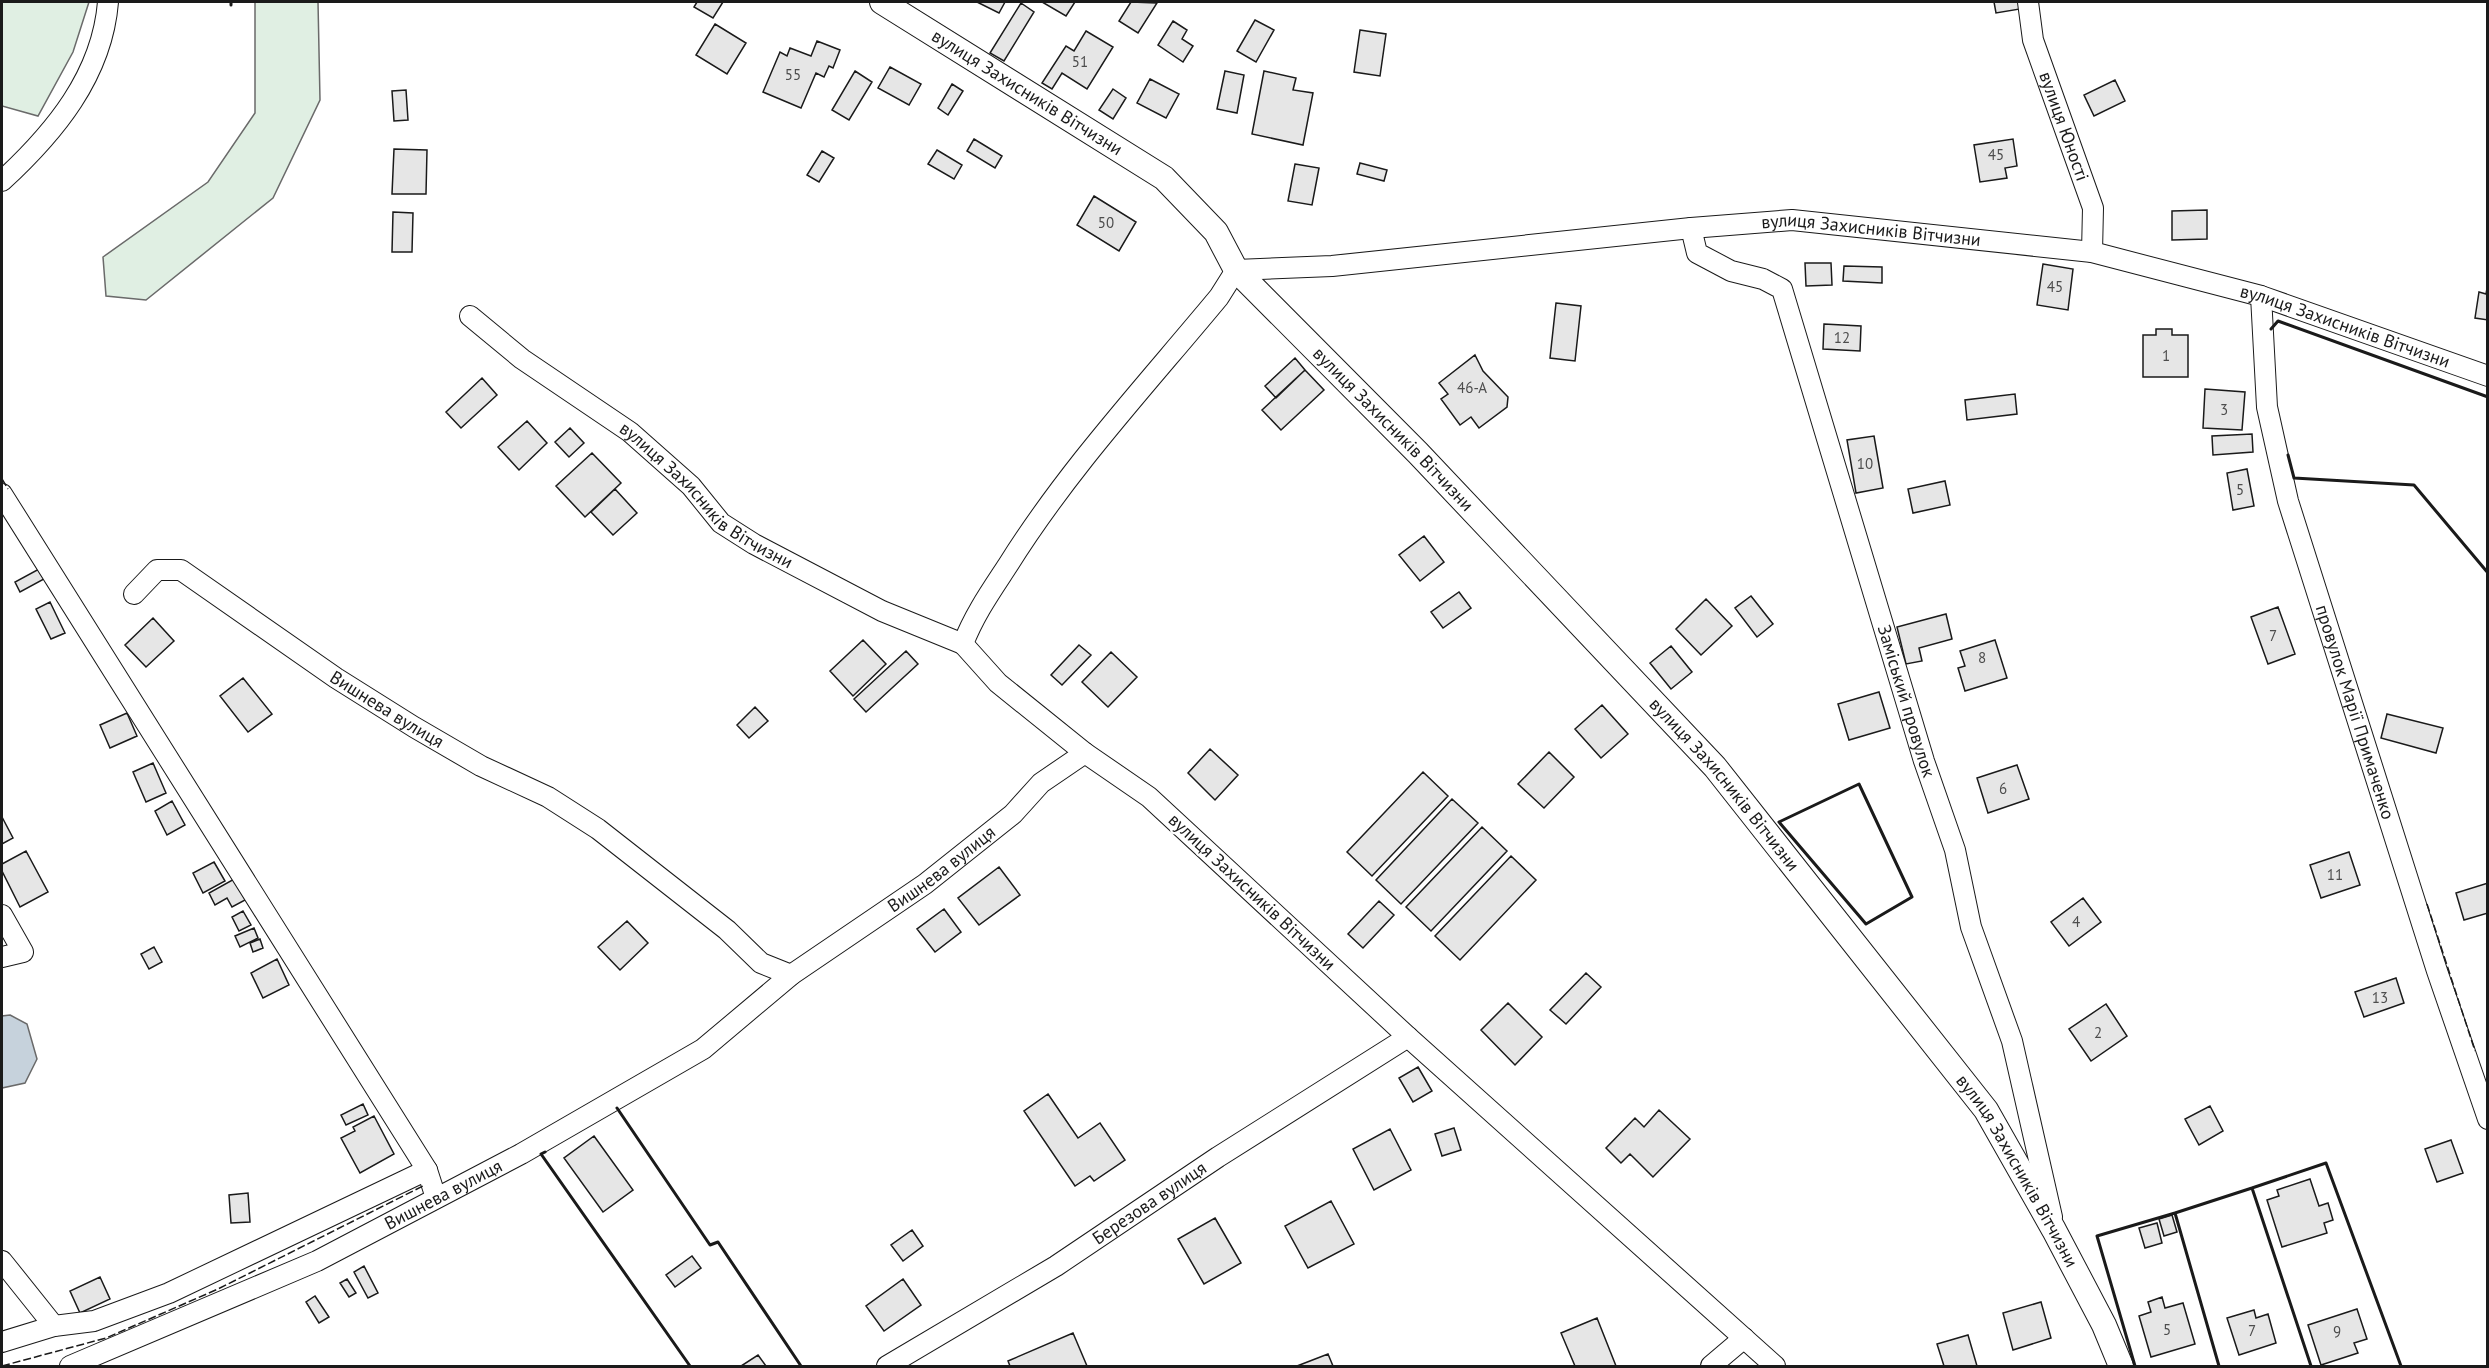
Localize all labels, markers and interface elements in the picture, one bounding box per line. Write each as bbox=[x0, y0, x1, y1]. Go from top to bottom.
street label: вулиця Захисників Вітчизни bbox=[928, 24, 1127, 160]
house number: 51 bbox=[1072, 52, 1088, 71]
house number: 55 bbox=[785, 65, 801, 84]
street label: вулиця Юності bbox=[2034, 68, 2094, 184]
house number: 45 bbox=[1988, 145, 2004, 164]
street label: вулиця Захисників Вітчизни bbox=[1760, 208, 1982, 251]
house number: 50 bbox=[1098, 213, 1114, 232]
house number: 45 bbox=[2047, 277, 2063, 296]
street label: вулиця Захисників Вітчизни bbox=[2238, 279, 2453, 373]
house number: 12 bbox=[1834, 328, 1850, 347]
street label: вулиця Захисників Вітчизни bbox=[1308, 342, 1479, 516]
house number: 1 bbox=[2162, 346, 2170, 365]
house number: 46-А bbox=[1457, 378, 1487, 397]
house number: 3 bbox=[2220, 400, 2228, 419]
street label: вулиця Захисників Вітчизни bbox=[615, 416, 797, 573]
house number: 10 bbox=[1857, 454, 1873, 473]
house number: 5 bbox=[2236, 480, 2244, 499]
street label: провулок Марії Примаченко bbox=[2311, 602, 2400, 822]
street label: Заміський провулок bbox=[1873, 622, 1941, 781]
house number: 7 bbox=[2269, 626, 2277, 645]
house number: 8 bbox=[1978, 648, 1986, 667]
street label: Вишнева вулиця bbox=[326, 665, 448, 753]
street label: вулиця Захисників Вітчизни bbox=[1645, 693, 1805, 876]
house number: 6 bbox=[1999, 779, 2007, 798]
street label: вулиця Захисників Вітчизни bbox=[1164, 808, 1341, 975]
street label: Вишнева вулиця bbox=[883, 820, 1000, 917]
house number: 11 bbox=[2327, 865, 2343, 884]
house number: 4 bbox=[2072, 912, 2080, 931]
house number: 13 bbox=[2372, 988, 2388, 1007]
house number: 2 bbox=[2094, 1023, 2102, 1042]
street label: вулиця Захисників Вітчизни bbox=[1951, 1070, 2084, 1271]
street label: Вишнева вулиця bbox=[380, 1154, 506, 1235]
street label: Березова вулиця bbox=[1088, 1156, 1211, 1249]
house number: 5 bbox=[2163, 1320, 2171, 1339]
house number: 7 bbox=[2248, 1321, 2256, 1340]
house number: 9 bbox=[2333, 1322, 2341, 1341]

